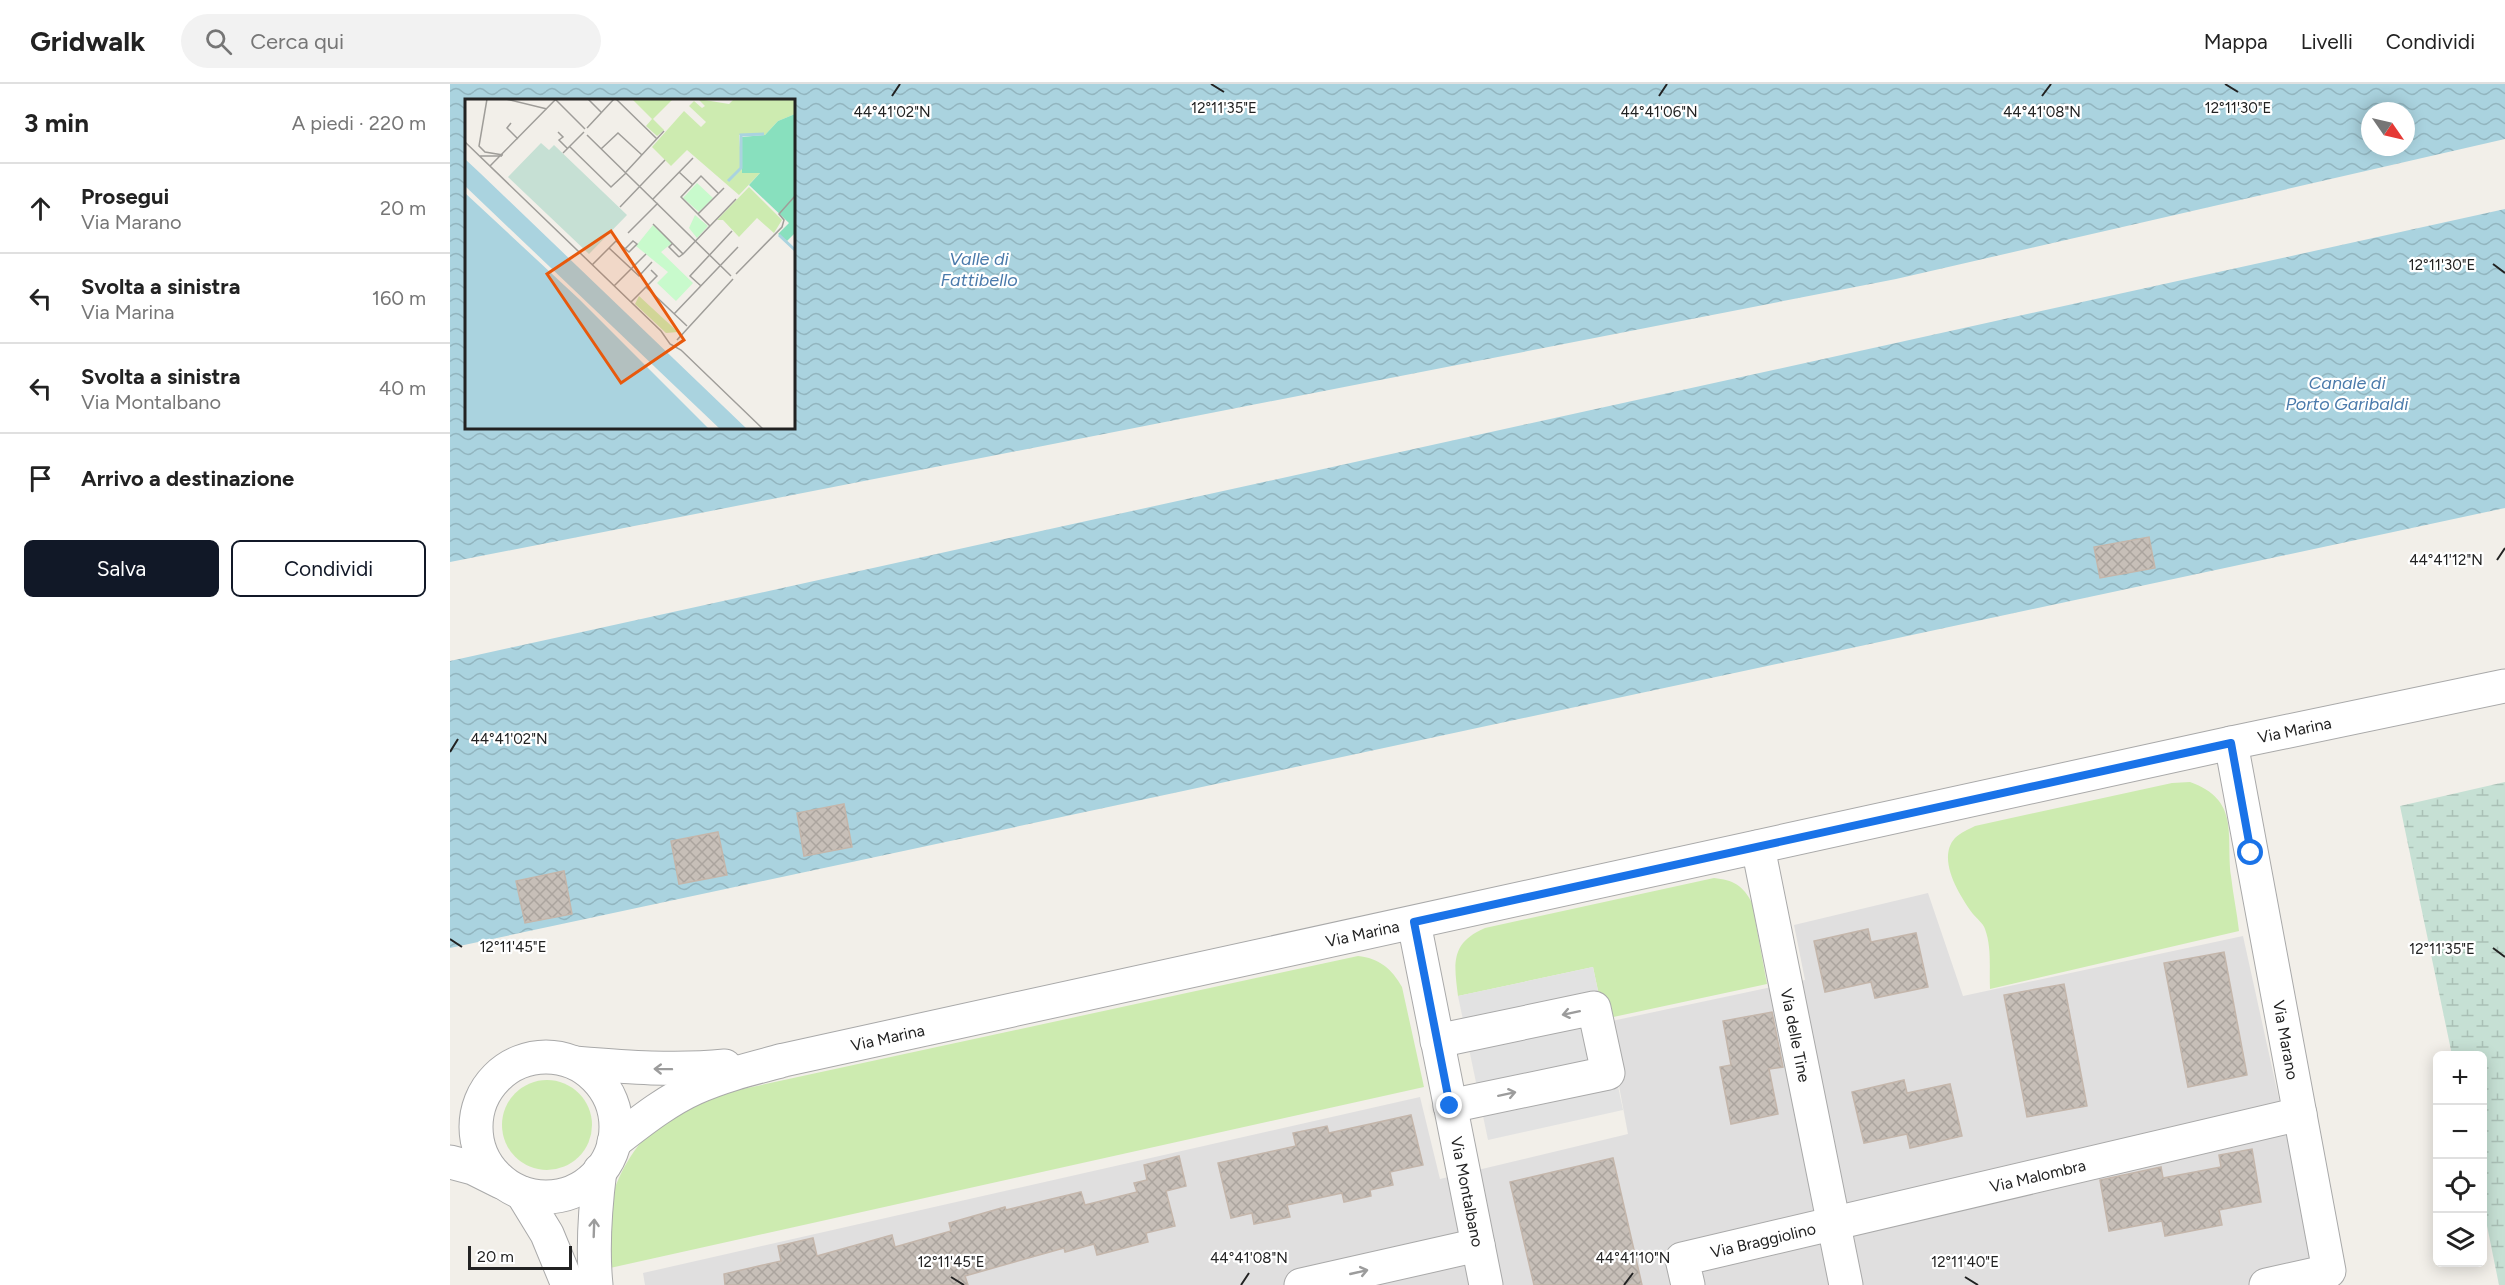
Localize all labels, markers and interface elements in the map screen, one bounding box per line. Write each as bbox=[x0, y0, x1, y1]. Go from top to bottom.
search box bbox=[181, 14, 601, 68]
text: Gridwalk bbox=[30, 24, 145, 58]
icon: search bbox=[202, 25, 235, 58]
text: Cerca qui bbox=[250, 28, 344, 55]
text: Mappa bbox=[2204, 29, 2268, 54]
text: Livelli bbox=[2301, 29, 2353, 54]
text: Condividi bbox=[2386, 29, 2475, 54]
inset map bbox=[465, 99, 795, 429]
text: 12°11'35"E bbox=[1191, 99, 1257, 117]
text: 12°11'30"E bbox=[2205, 99, 2271, 117]
north arrow bbox=[2361, 102, 2415, 156]
text: 44°41'02"N bbox=[853, 103, 931, 121]
text: 44°41'06"N bbox=[1620, 103, 1698, 121]
text: 44°41'08"N bbox=[2003, 103, 2081, 121]
text: 3 min bbox=[24, 107, 89, 139]
text: A piedi · 220 m bbox=[292, 111, 426, 135]
text: Prosegui bbox=[81, 183, 169, 210]
icon: ahead bbox=[24, 192, 57, 225]
text: 20 m bbox=[380, 196, 426, 220]
text: Via Marano bbox=[81, 210, 181, 234]
water label: Valle di Fattibello bbox=[940, 248, 1018, 291]
text: 12°11'30"E bbox=[2409, 256, 2475, 274]
text: Svolta a sinistra bbox=[81, 273, 240, 300]
icon: left bbox=[24, 282, 57, 315]
text: 160 m bbox=[372, 286, 426, 310]
text: Via Marina bbox=[81, 300, 175, 324]
text: Svolta a sinistra bbox=[81, 363, 240, 390]
icon: left bbox=[24, 372, 57, 405]
water label: Canale di Porto Garibaldi bbox=[2285, 372, 2409, 415]
text: 40 m bbox=[379, 376, 426, 400]
text: Via Montalbano bbox=[81, 390, 221, 414]
icon: arrive bbox=[24, 462, 57, 495]
text: Arrivo a destinazione bbox=[81, 465, 294, 492]
button: Salva bbox=[24, 540, 219, 597]
button: Condividi bbox=[231, 540, 426, 597]
text: 44°41'12"N bbox=[2409, 551, 2483, 569]
street label: Via Marina bbox=[2256, 713, 2333, 747]
text: 44°41'02"N bbox=[470, 730, 548, 748]
route start bbox=[2237, 839, 2263, 865]
street label: Via Marina bbox=[1324, 917, 1401, 951]
text: 12°11'45"E bbox=[479, 938, 547, 956]
text: 12°11'35"E bbox=[2409, 940, 2475, 958]
street label: Via delle Tine bbox=[1777, 987, 1814, 1084]
street label: Via Marano bbox=[2269, 999, 2302, 1081]
one-way arrow bbox=[1561, 1007, 1580, 1019]
street label: Via Marina bbox=[849, 1021, 926, 1055]
map controls bbox=[2433, 1051, 2487, 1267]
button: + bbox=[2433, 1051, 2487, 1105]
one-way arrow bbox=[653, 1063, 673, 1075]
one-way arrow bbox=[1497, 1088, 1516, 1099]
route end bbox=[1436, 1092, 1462, 1118]
button: − bbox=[2433, 1105, 2487, 1159]
street label: Via Montalbano bbox=[1447, 1135, 1487, 1249]
street label: Via Malombra bbox=[1988, 1156, 2088, 1196]
button: locate bbox=[2433, 1159, 2487, 1213]
button: layers bbox=[2433, 1213, 2487, 1267]
one-way arrow bbox=[588, 1218, 600, 1238]
street label: Via Braggiolino bbox=[1709, 1219, 1818, 1262]
scale bar bbox=[468, 1243, 572, 1270]
text: 20 m bbox=[477, 1247, 514, 1266]
text: 44°41'08"N bbox=[1210, 1249, 1288, 1267]
text: 44°41'10"N bbox=[1596, 1249, 1670, 1267]
text: 12°11'45"E bbox=[917, 1253, 985, 1271]
text: 12°11'40"E bbox=[1931, 1253, 1999, 1271]
one-way arrow bbox=[1348, 1266, 1368, 1277]

